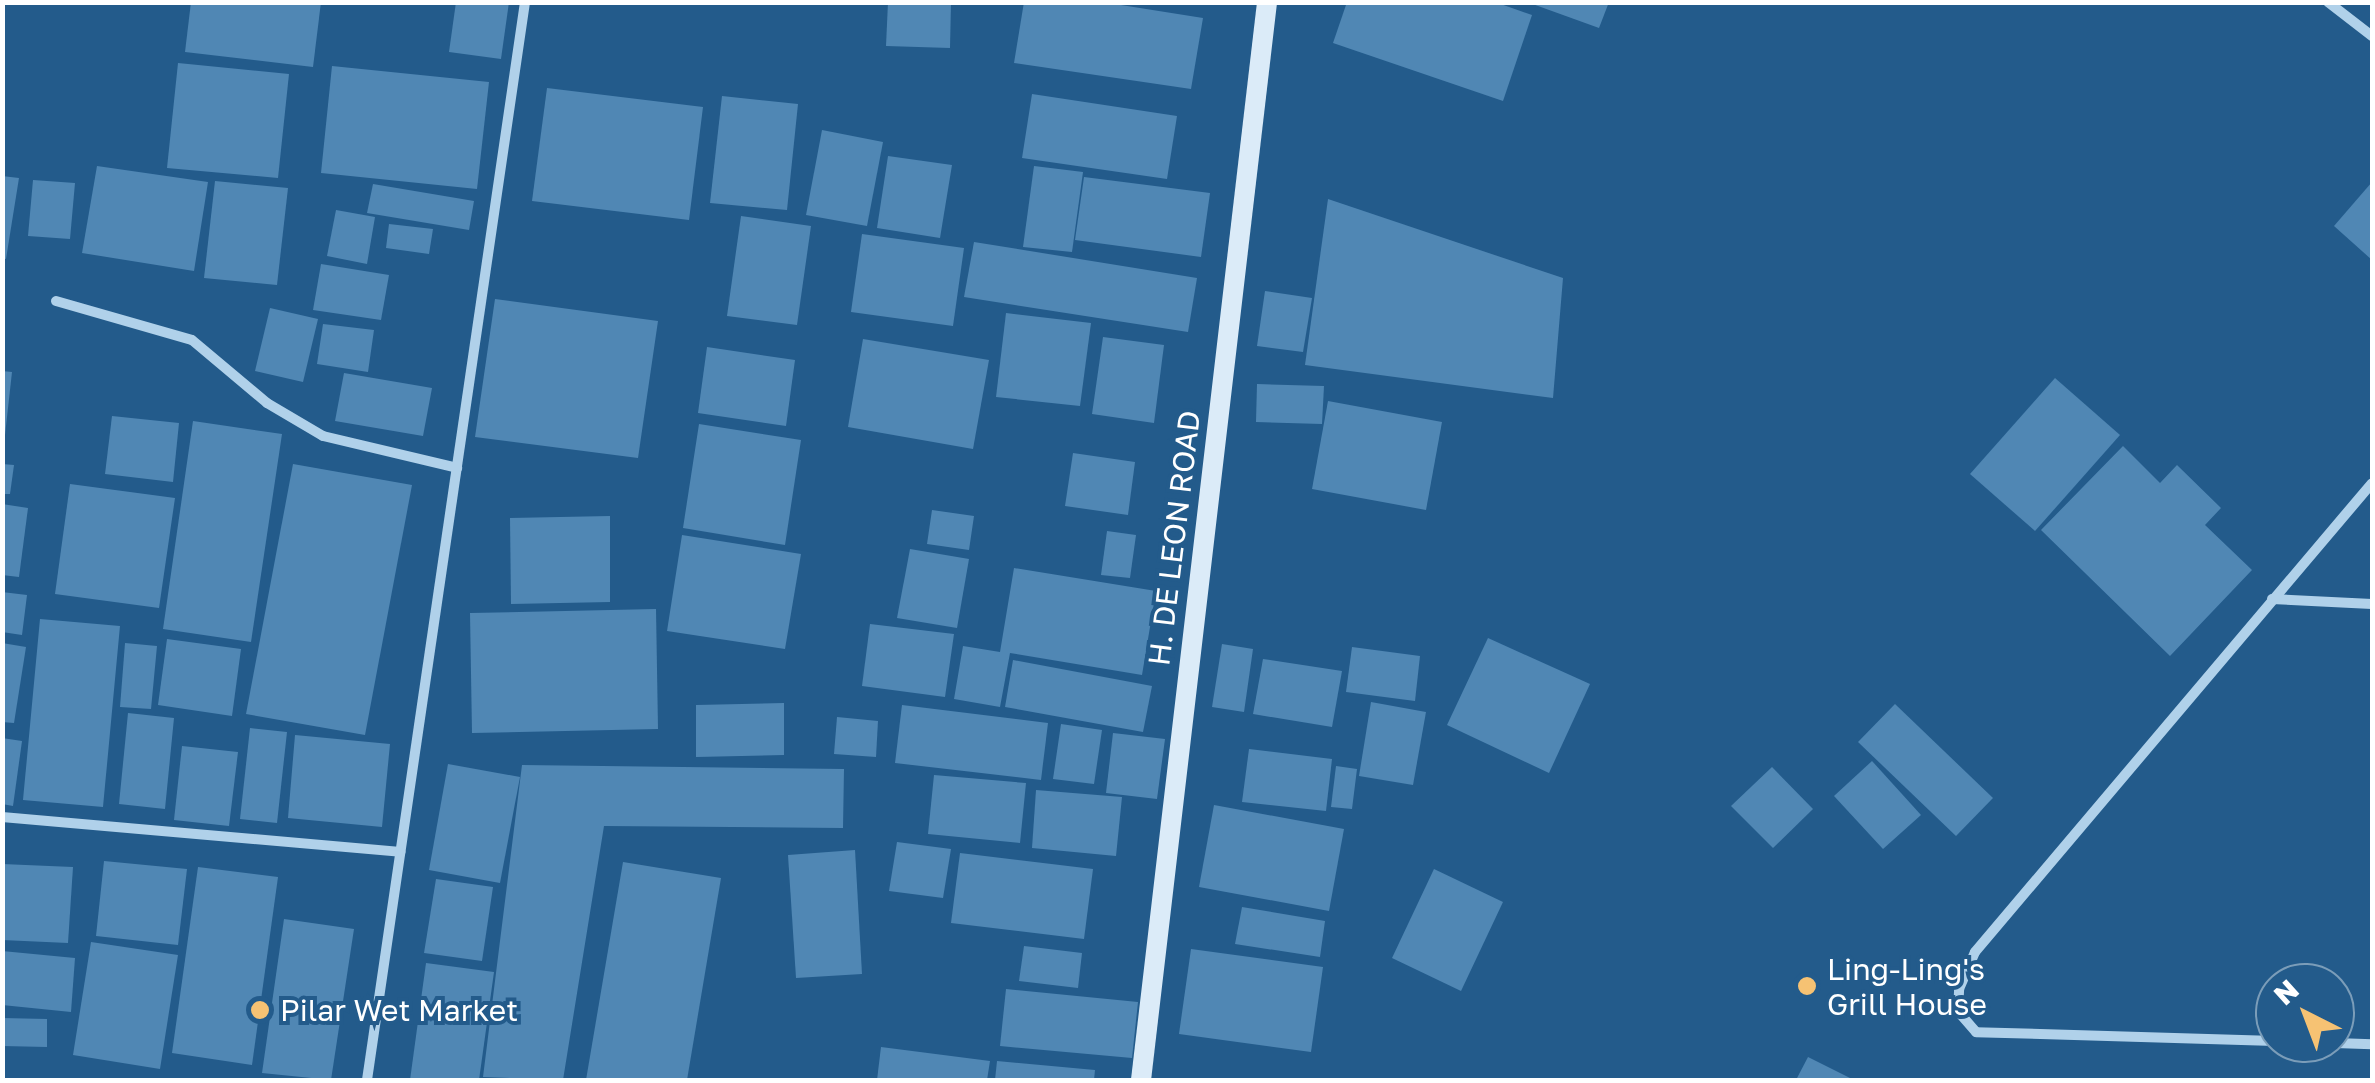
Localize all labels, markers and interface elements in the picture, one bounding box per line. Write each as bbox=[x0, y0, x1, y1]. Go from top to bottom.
street label: H. DE LEON ROAD bbox=[1140, 408, 1208, 668]
place label: Ling-Ling's Grill House bbox=[1827, 951, 1987, 1022]
north arrow bbox=[2255, 963, 2355, 1063]
text: N bbox=[2267, 972, 2305, 1011]
marker: Ling-Ling's Grill House bbox=[1796, 975, 1818, 997]
place label: Pilar Wet Market bbox=[280, 992, 518, 1028]
marker: Pilar Wet Market bbox=[249, 999, 271, 1021]

